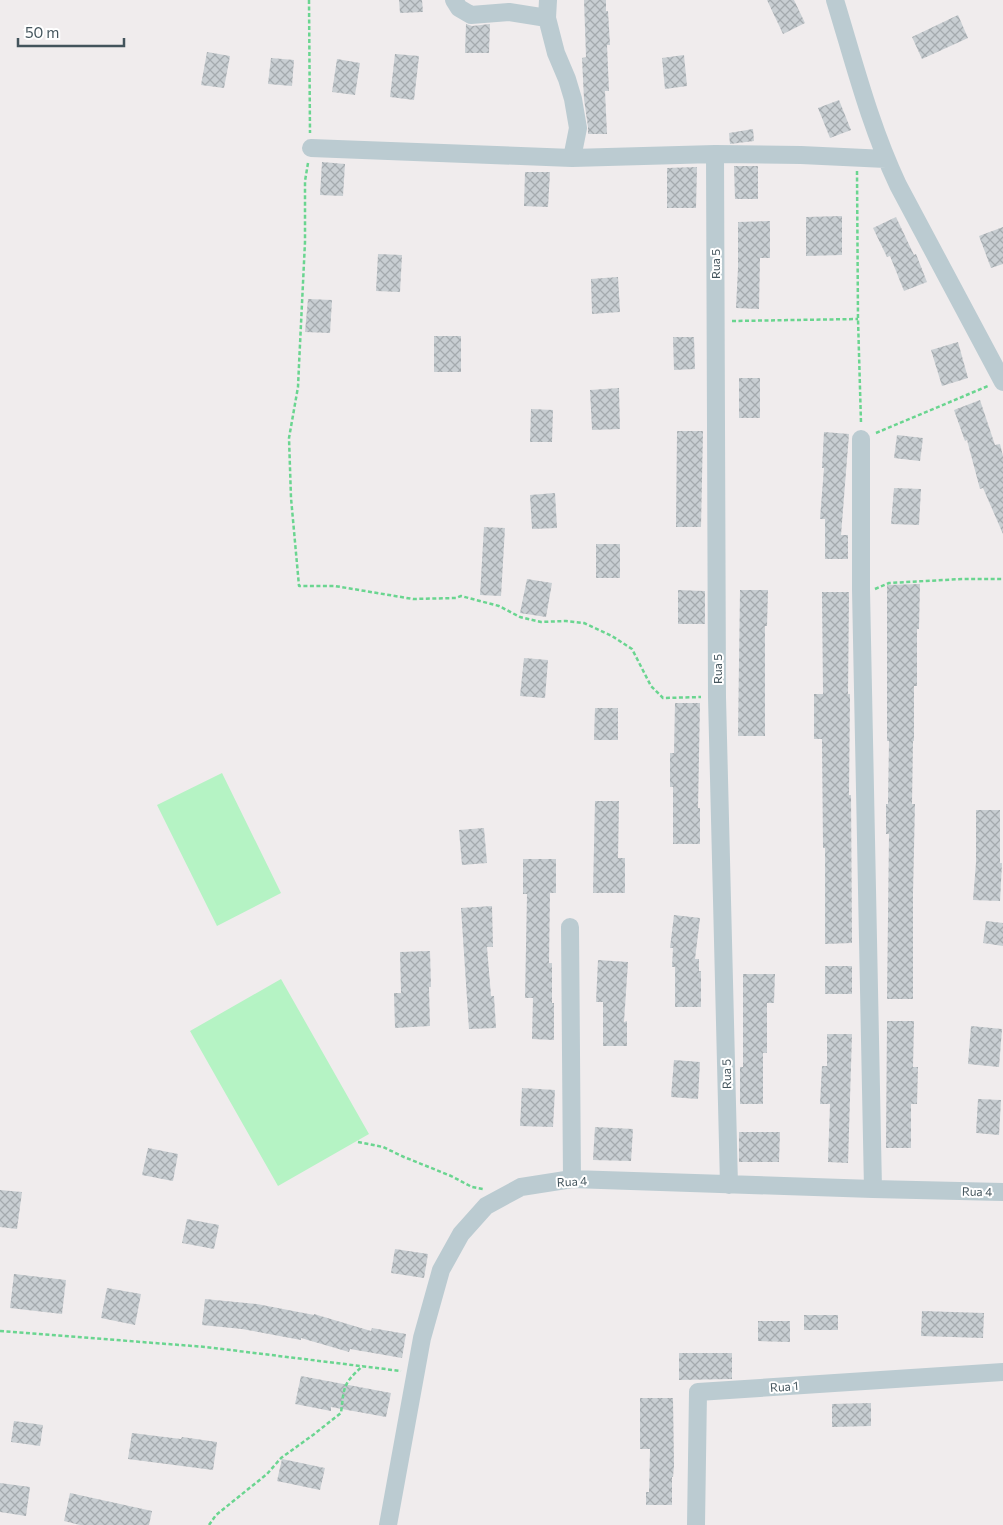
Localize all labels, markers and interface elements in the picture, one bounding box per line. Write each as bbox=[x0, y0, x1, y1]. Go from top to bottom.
scale bar bbox=[18, 15, 124, 47]
text: 50 m bbox=[25, 23, 59, 41]
street label: Rua 5 bbox=[708, 249, 722, 279]
street label: Rua 5 bbox=[710, 654, 724, 684]
street label: Rua 5 bbox=[719, 1059, 733, 1089]
street label: Rua 4 bbox=[556, 1173, 588, 1189]
street label: Rua 4 bbox=[962, 1184, 992, 1198]
street label: Rua 1 bbox=[769, 1378, 799, 1394]

